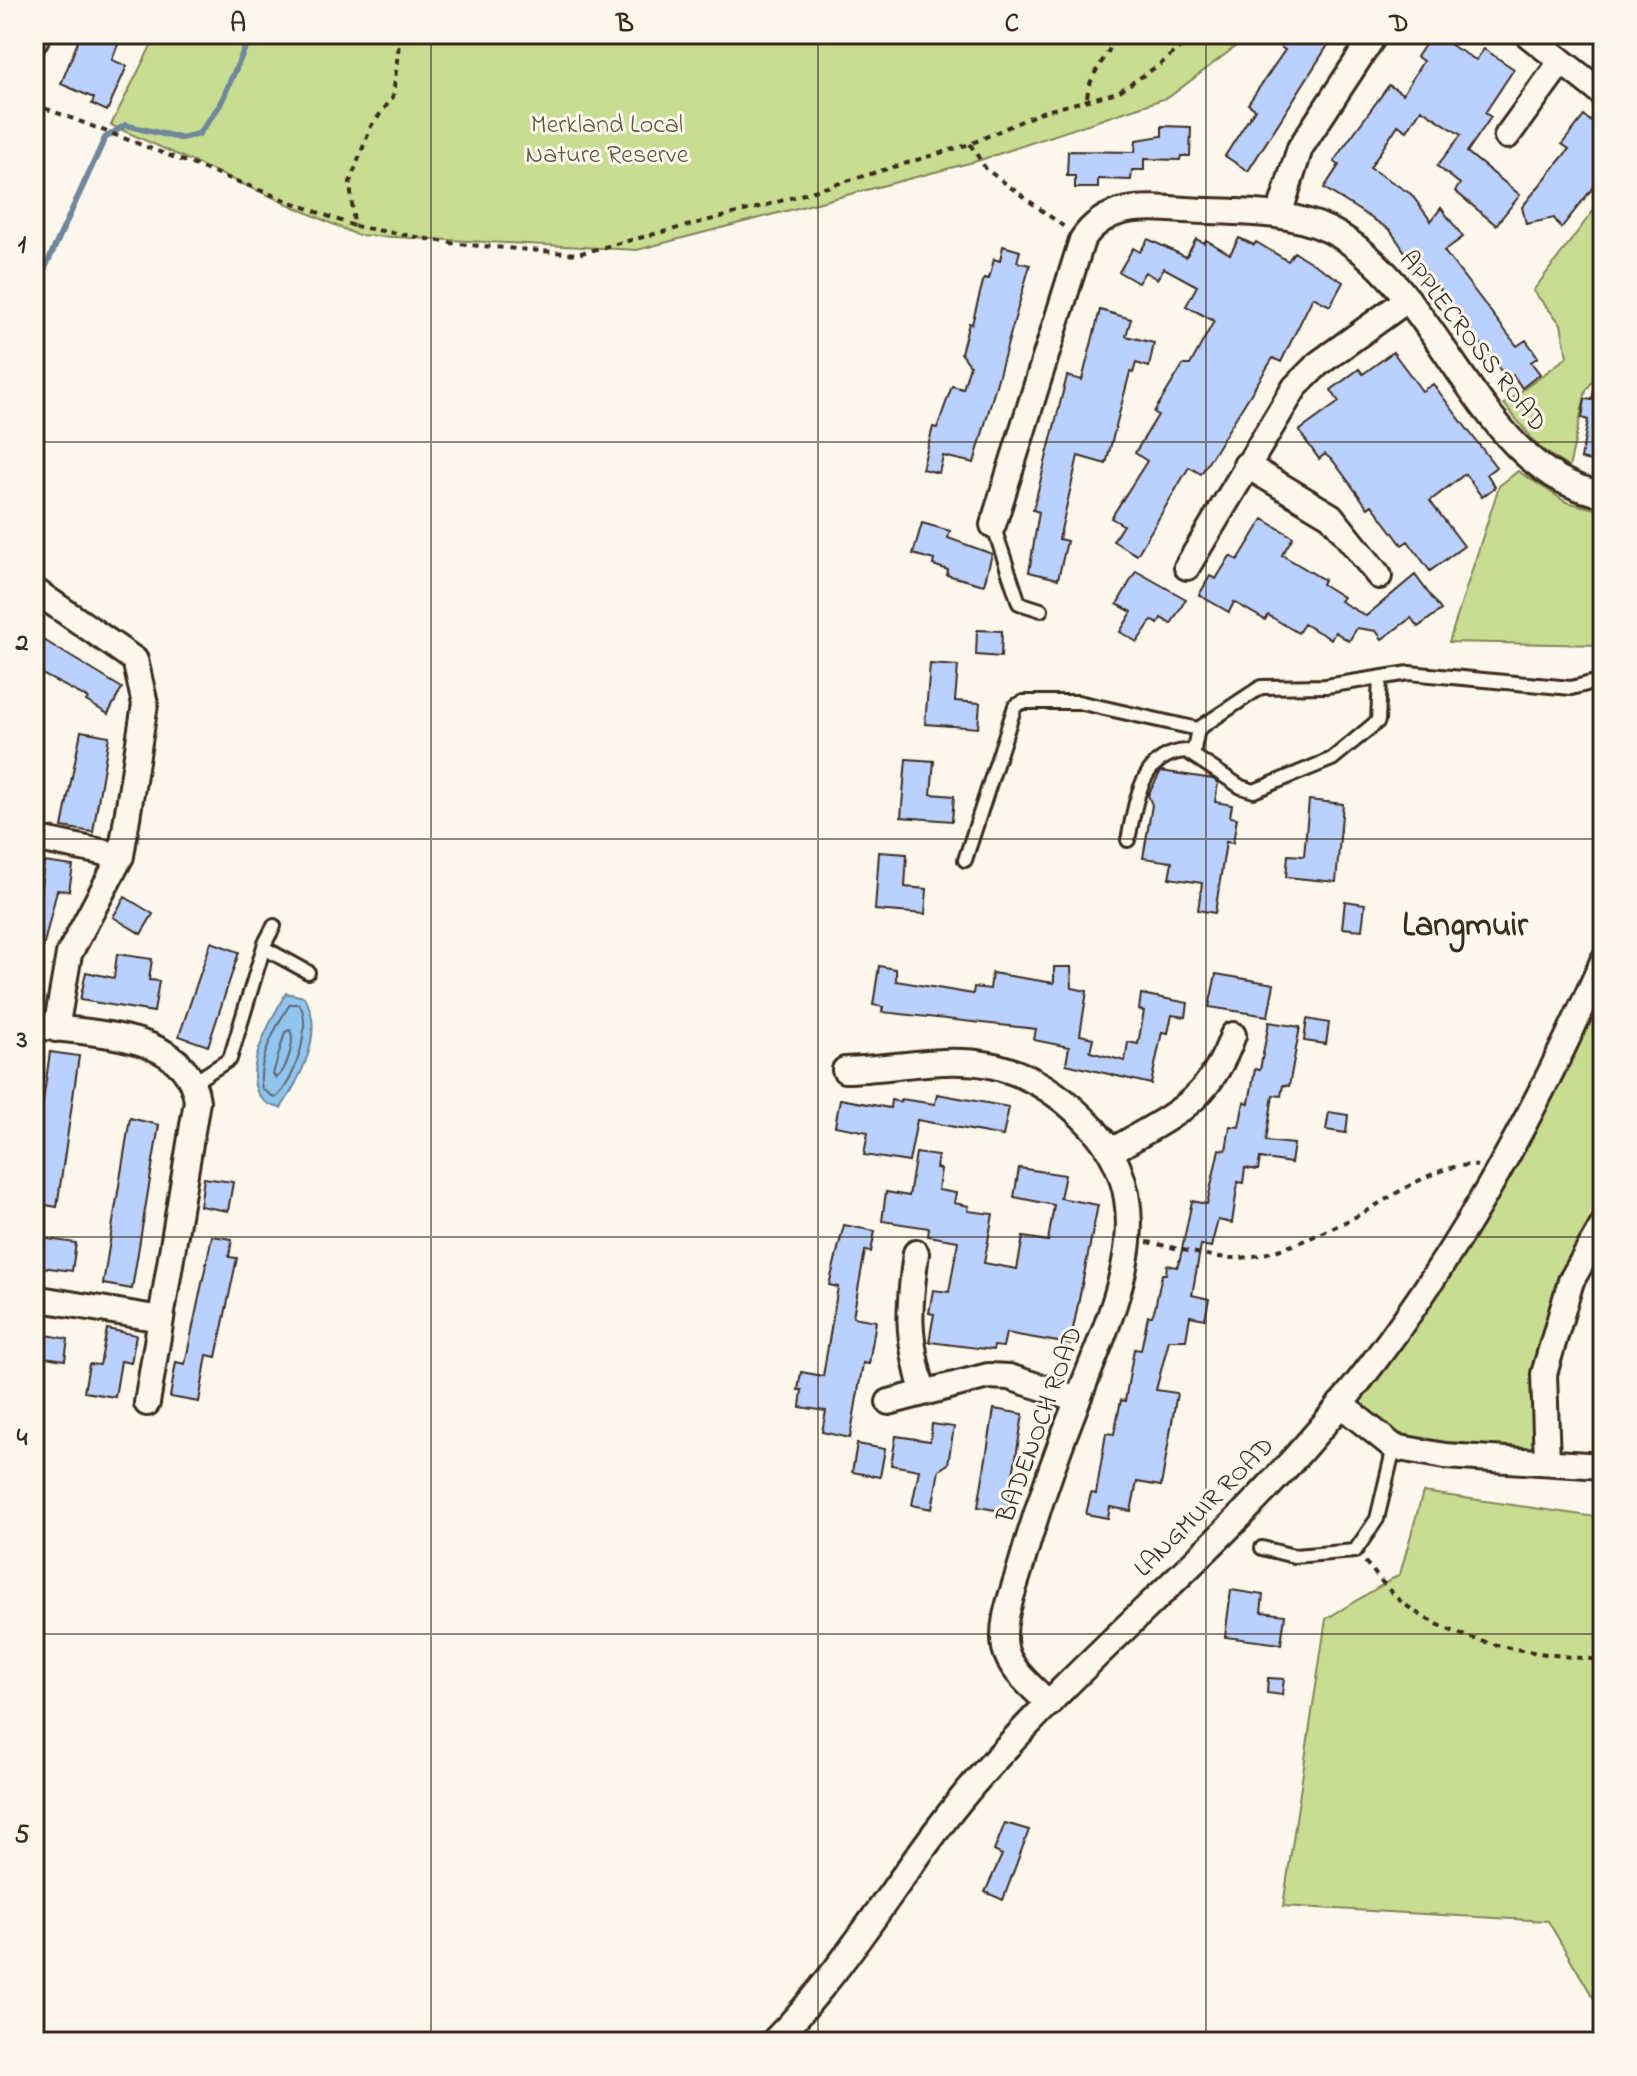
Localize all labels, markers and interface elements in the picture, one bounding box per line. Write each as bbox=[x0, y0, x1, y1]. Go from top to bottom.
text: A bbox=[230, 6, 246, 44]
text: B bbox=[615, 6, 634, 44]
text: C bbox=[1005, 6, 1019, 44]
text: D bbox=[1388, 6, 1409, 44]
park label: Merkland Local Nature Reserve bbox=[526, 107, 689, 175]
text: 1 bbox=[18, 227, 27, 265]
street label: APPLECROSS ROAD bbox=[1389, 243, 1555, 441]
text: 2 bbox=[15, 625, 29, 663]
district label: Langmuir bbox=[1402, 902, 1529, 953]
text: 3 bbox=[16, 1022, 28, 1060]
street label: BADENOCH ROAD bbox=[988, 1322, 1094, 1529]
text: 4 bbox=[17, 1420, 28, 1458]
street label: LANGMUIR ROAD bbox=[1126, 1429, 1284, 1587]
text: 5 bbox=[15, 1817, 30, 1855]

